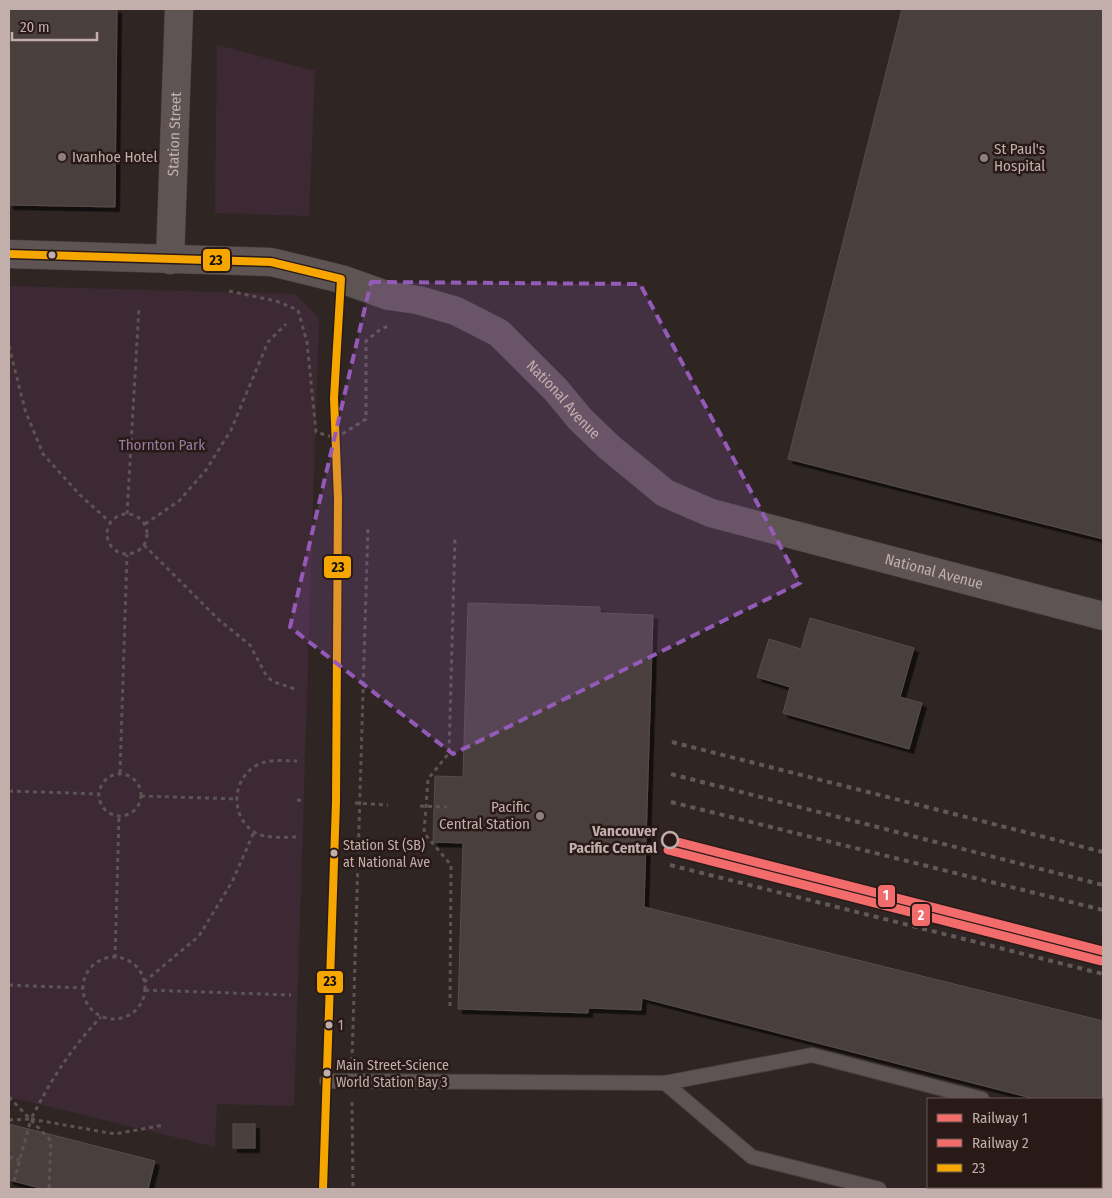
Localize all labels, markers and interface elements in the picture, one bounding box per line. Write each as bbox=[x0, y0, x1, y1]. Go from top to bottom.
scale bar bbox=[12, 10, 98, 42]
text: 20 m bbox=[20, 18, 50, 36]
street label: Station Street bbox=[164, 91, 185, 177]
place label: St Paul's Hospital bbox=[994, 140, 1045, 175]
place label: Ivanhoe Hotel bbox=[72, 148, 157, 166]
marker: Ivanhoe Hotel bbox=[56, 151, 68, 163]
marker: St Paul's Hospital bbox=[978, 152, 990, 164]
line badge: 23 bbox=[202, 248, 231, 272]
unlabelled marker bbox=[47, 250, 57, 260]
text: 23 bbox=[208, 252, 223, 269]
street label: National Avenue bbox=[523, 357, 604, 443]
park label: Thornton Park bbox=[119, 436, 205, 454]
street label: National Avenue bbox=[883, 550, 985, 593]
line badge: 23 bbox=[323, 555, 352, 579]
text: 23 bbox=[330, 559, 345, 576]
place label: Pacific Central Station bbox=[439, 798, 531, 833]
marker: Pacific Central Station bbox=[534, 810, 546, 822]
place label: Vancouver Pacific Central bbox=[569, 822, 658, 857]
marker: Vancouver Pacific Central bbox=[661, 831, 679, 849]
place label: Station St (SB) at National Ave bbox=[343, 837, 430, 871]
marker: Station St (SB) at National Ave bbox=[329, 848, 339, 858]
line badge: 1 bbox=[877, 884, 896, 908]
text: 1 bbox=[883, 887, 889, 904]
line badge: 2 bbox=[911, 903, 931, 927]
text: 2 bbox=[917, 907, 925, 924]
line badge: 23 bbox=[316, 970, 344, 994]
text: 23 bbox=[322, 973, 337, 990]
place label: 1 bbox=[338, 1017, 343, 1034]
marker: 1 bbox=[324, 1020, 334, 1030]
place label: Main Street-Science World Station Bay 3 bbox=[336, 1057, 449, 1091]
marker: Main Street-Science World Station Bay 3 bbox=[322, 1068, 332, 1078]
legend bbox=[927, 1098, 1102, 1188]
text: Railway 1 bbox=[972, 1109, 1028, 1127]
text: Railway 2 bbox=[972, 1134, 1029, 1152]
text: 23 bbox=[972, 1159, 986, 1177]

